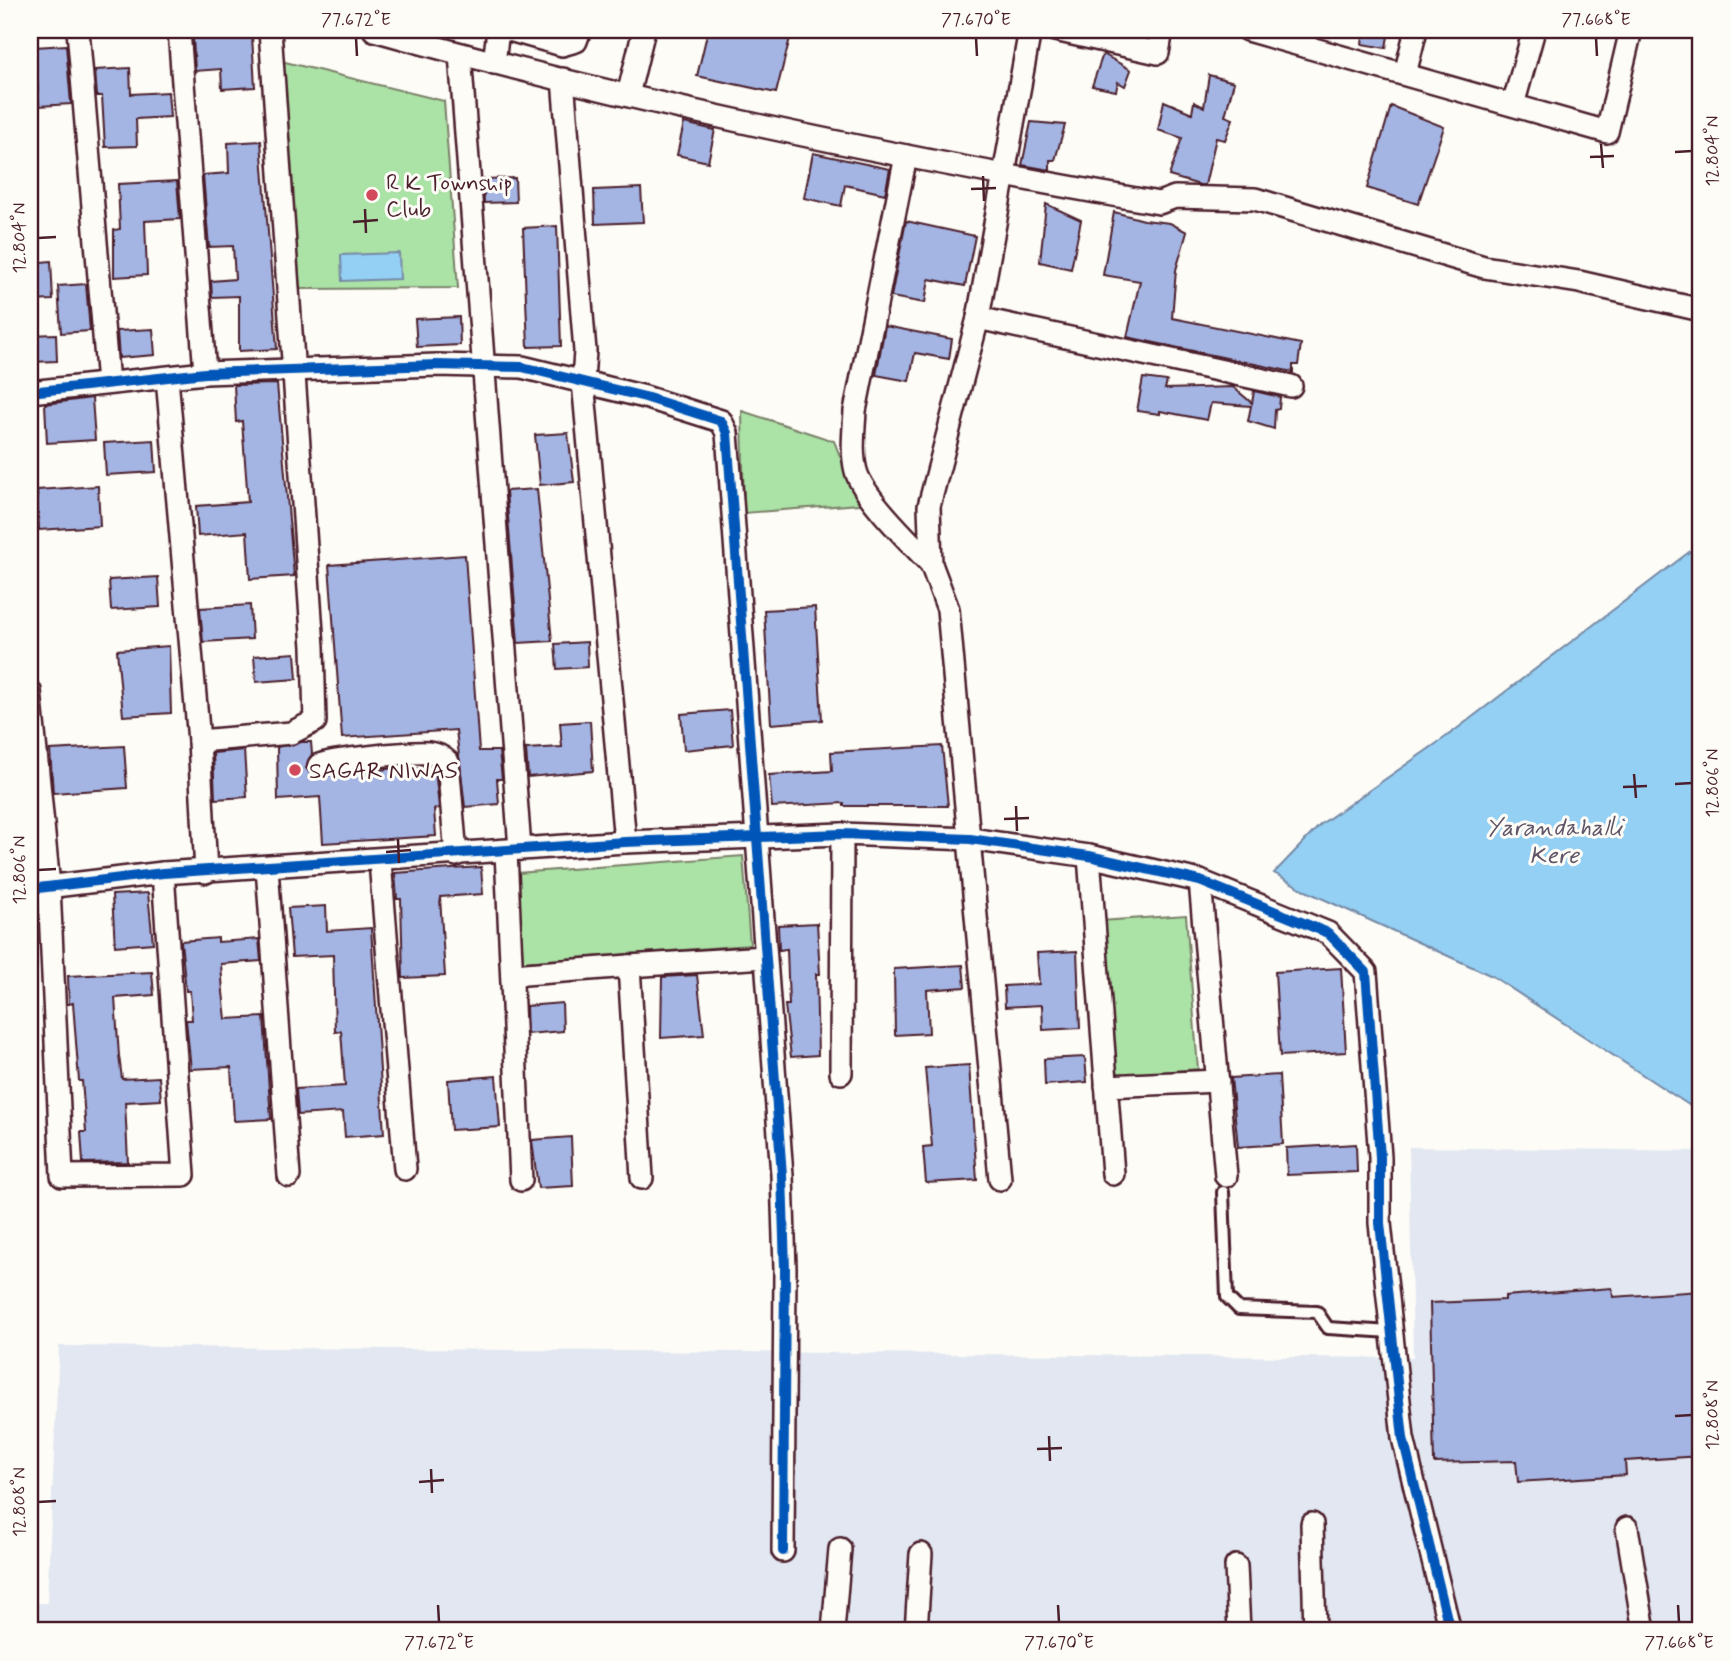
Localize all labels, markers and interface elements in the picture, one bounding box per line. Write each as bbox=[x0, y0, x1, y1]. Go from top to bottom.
text: 77.672°E bbox=[321, 8, 391, 32]
text: 77.670°E bbox=[941, 8, 1011, 32]
text: 77.668°E bbox=[1561, 8, 1631, 32]
text: 12.804°N bbox=[1701, 116, 1725, 186]
place label: R K Township Club bbox=[386, 169, 513, 225]
marker: R K Township Club bbox=[364, 187, 380, 203]
text: 12.804°N bbox=[8, 203, 32, 273]
text: 12.806°N bbox=[1701, 749, 1725, 817]
place label: SAGAR NIWAS bbox=[309, 757, 458, 787]
marker: SAGAR NIWAS bbox=[287, 762, 303, 778]
water label: Yarandahalli Kere bbox=[1486, 813, 1625, 872]
text: 12.806°N bbox=[8, 836, 32, 904]
text: 12.808°N bbox=[1701, 1380, 1725, 1450]
text: 12.808°N bbox=[8, 1467, 32, 1537]
text: 77.672°E bbox=[404, 1631, 474, 1655]
text: 77.670°E bbox=[1024, 1631, 1094, 1655]
text: 77.668°E bbox=[1644, 1631, 1714, 1655]

